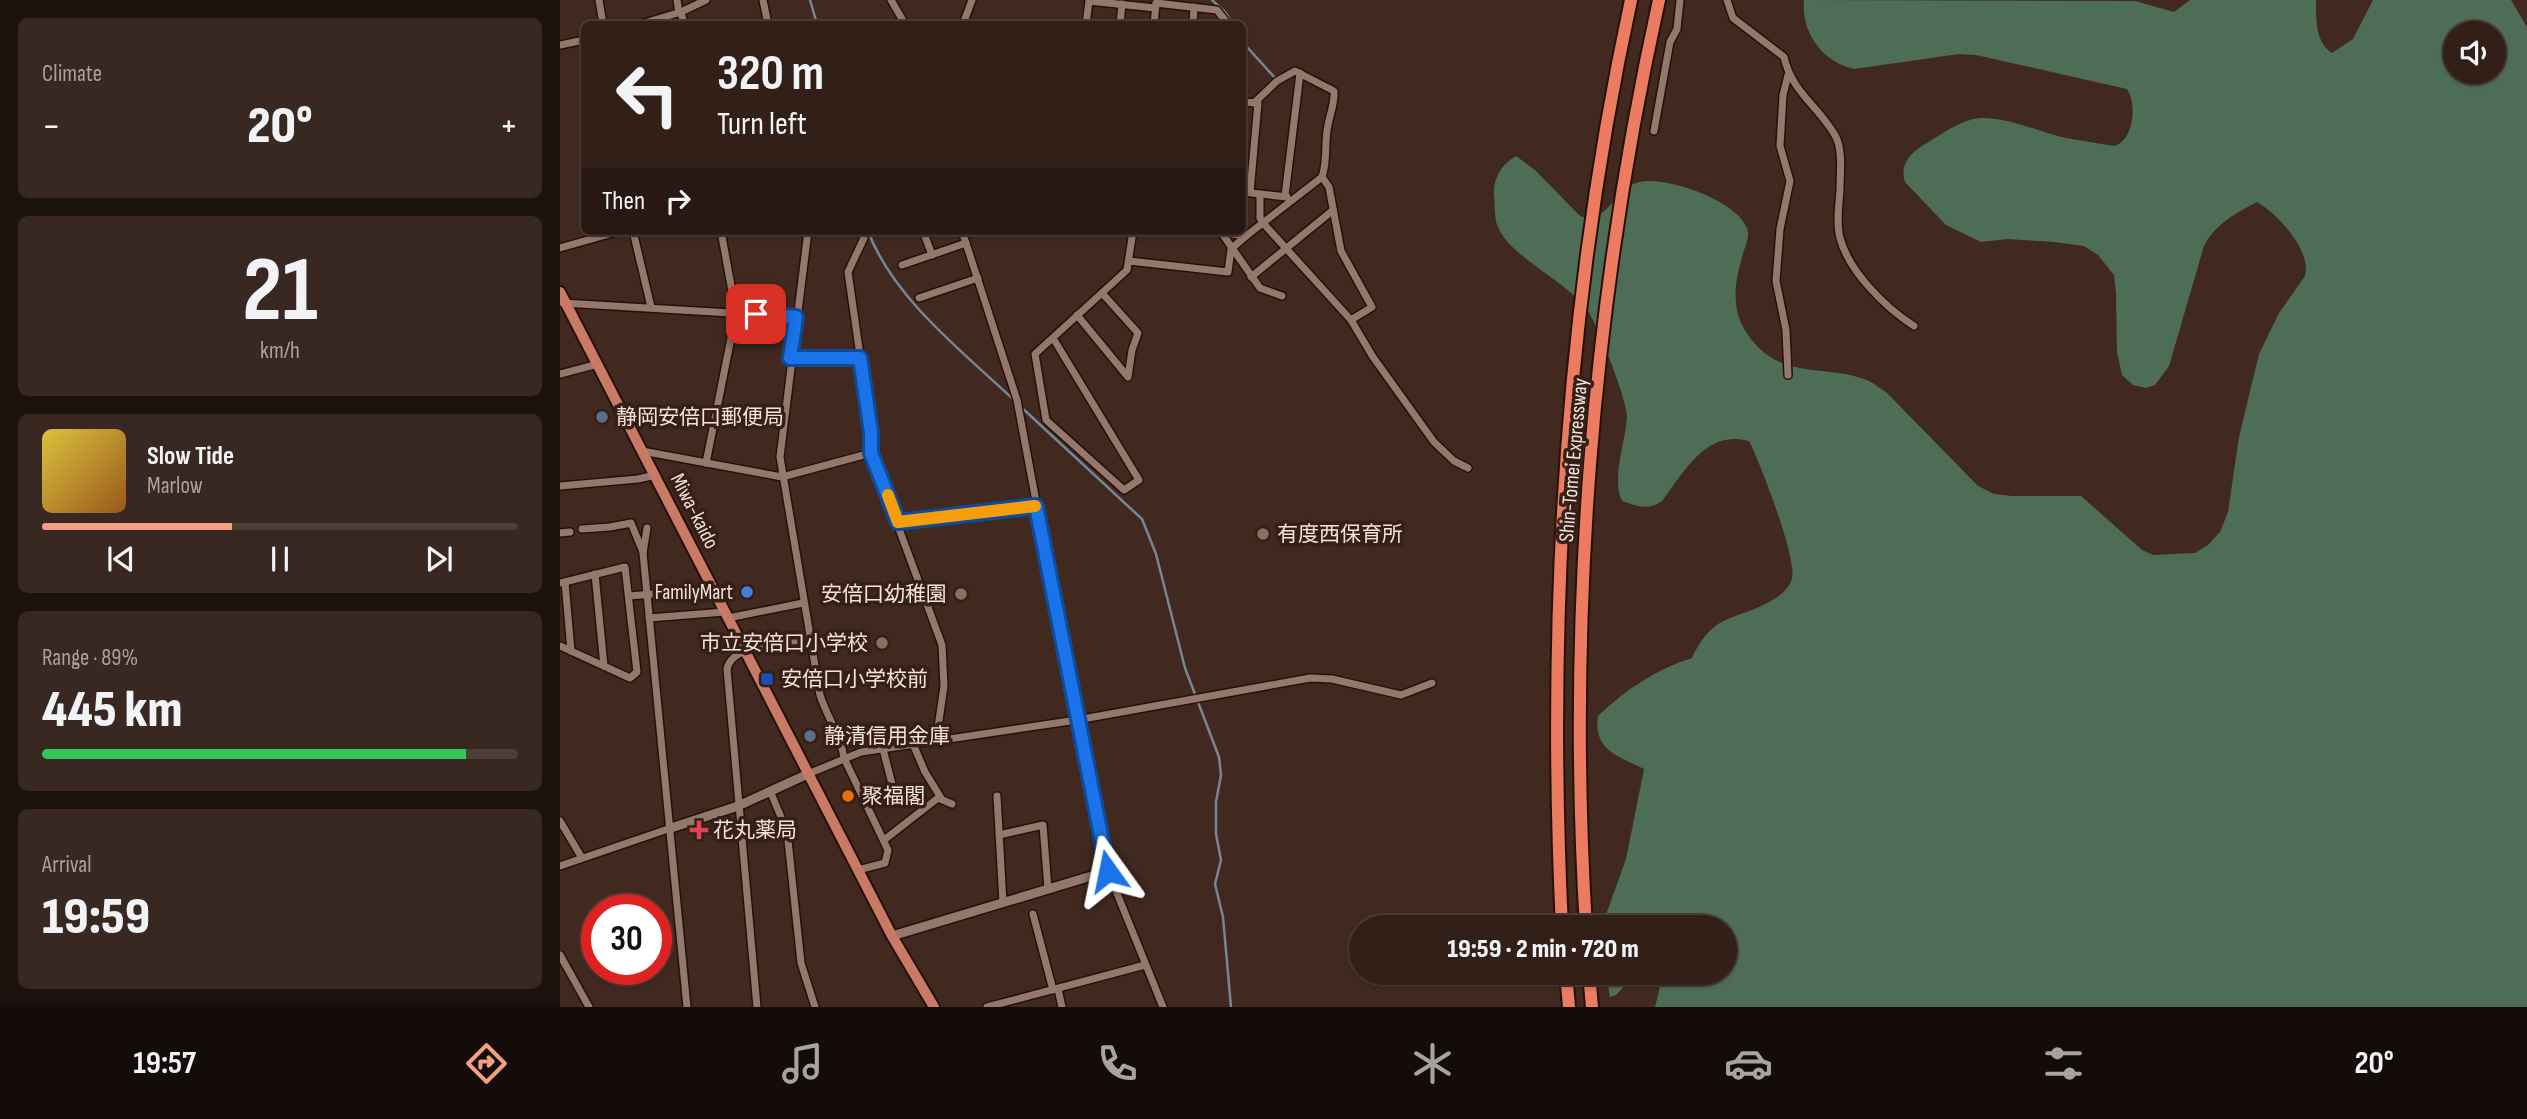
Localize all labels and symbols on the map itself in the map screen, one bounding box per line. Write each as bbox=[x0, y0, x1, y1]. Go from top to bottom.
pin bbox=[726, 284, 786, 344]
street label: Shin-Tomei Expressway bbox=[1554, 377, 1593, 543]
place label: 静岡安倍口郵便局 bbox=[616, 405, 784, 430]
marker: 静岡安倍口郵便局 bbox=[594, 409, 610, 425]
street label: Miwa-kaido bbox=[665, 469, 724, 553]
place label: 有度西保育所 bbox=[1277, 522, 1403, 547]
marker: 有度西保育所 bbox=[1255, 526, 1271, 542]
place label: FamilyMart bbox=[655, 580, 733, 605]
place label: 安倍口幼稚園 bbox=[821, 582, 947, 607]
marker: FamilyMart bbox=[739, 584, 755, 600]
marker: 安倍口幼稚園 bbox=[953, 586, 969, 602]
place label: 市立安倍口小学校 bbox=[700, 631, 868, 656]
marker: 市立安倍口小学校 bbox=[874, 635, 890, 651]
place label: 安倍口小学校前 bbox=[781, 667, 928, 692]
marker: 安倍口小学校前 bbox=[759, 671, 775, 687]
place label: 静清信用金庫 bbox=[824, 724, 950, 749]
marker: 静清信用金庫 bbox=[802, 728, 818, 744]
place label: 聚福閣 bbox=[862, 784, 925, 809]
marker: 聚福閣 bbox=[840, 788, 856, 804]
place label: 花丸薬局 bbox=[713, 818, 797, 843]
marker: 花丸薬局 bbox=[691, 822, 707, 838]
position arrow bbox=[1071, 834, 1145, 908]
speed limit sign: 30 bbox=[581, 894, 672, 985]

